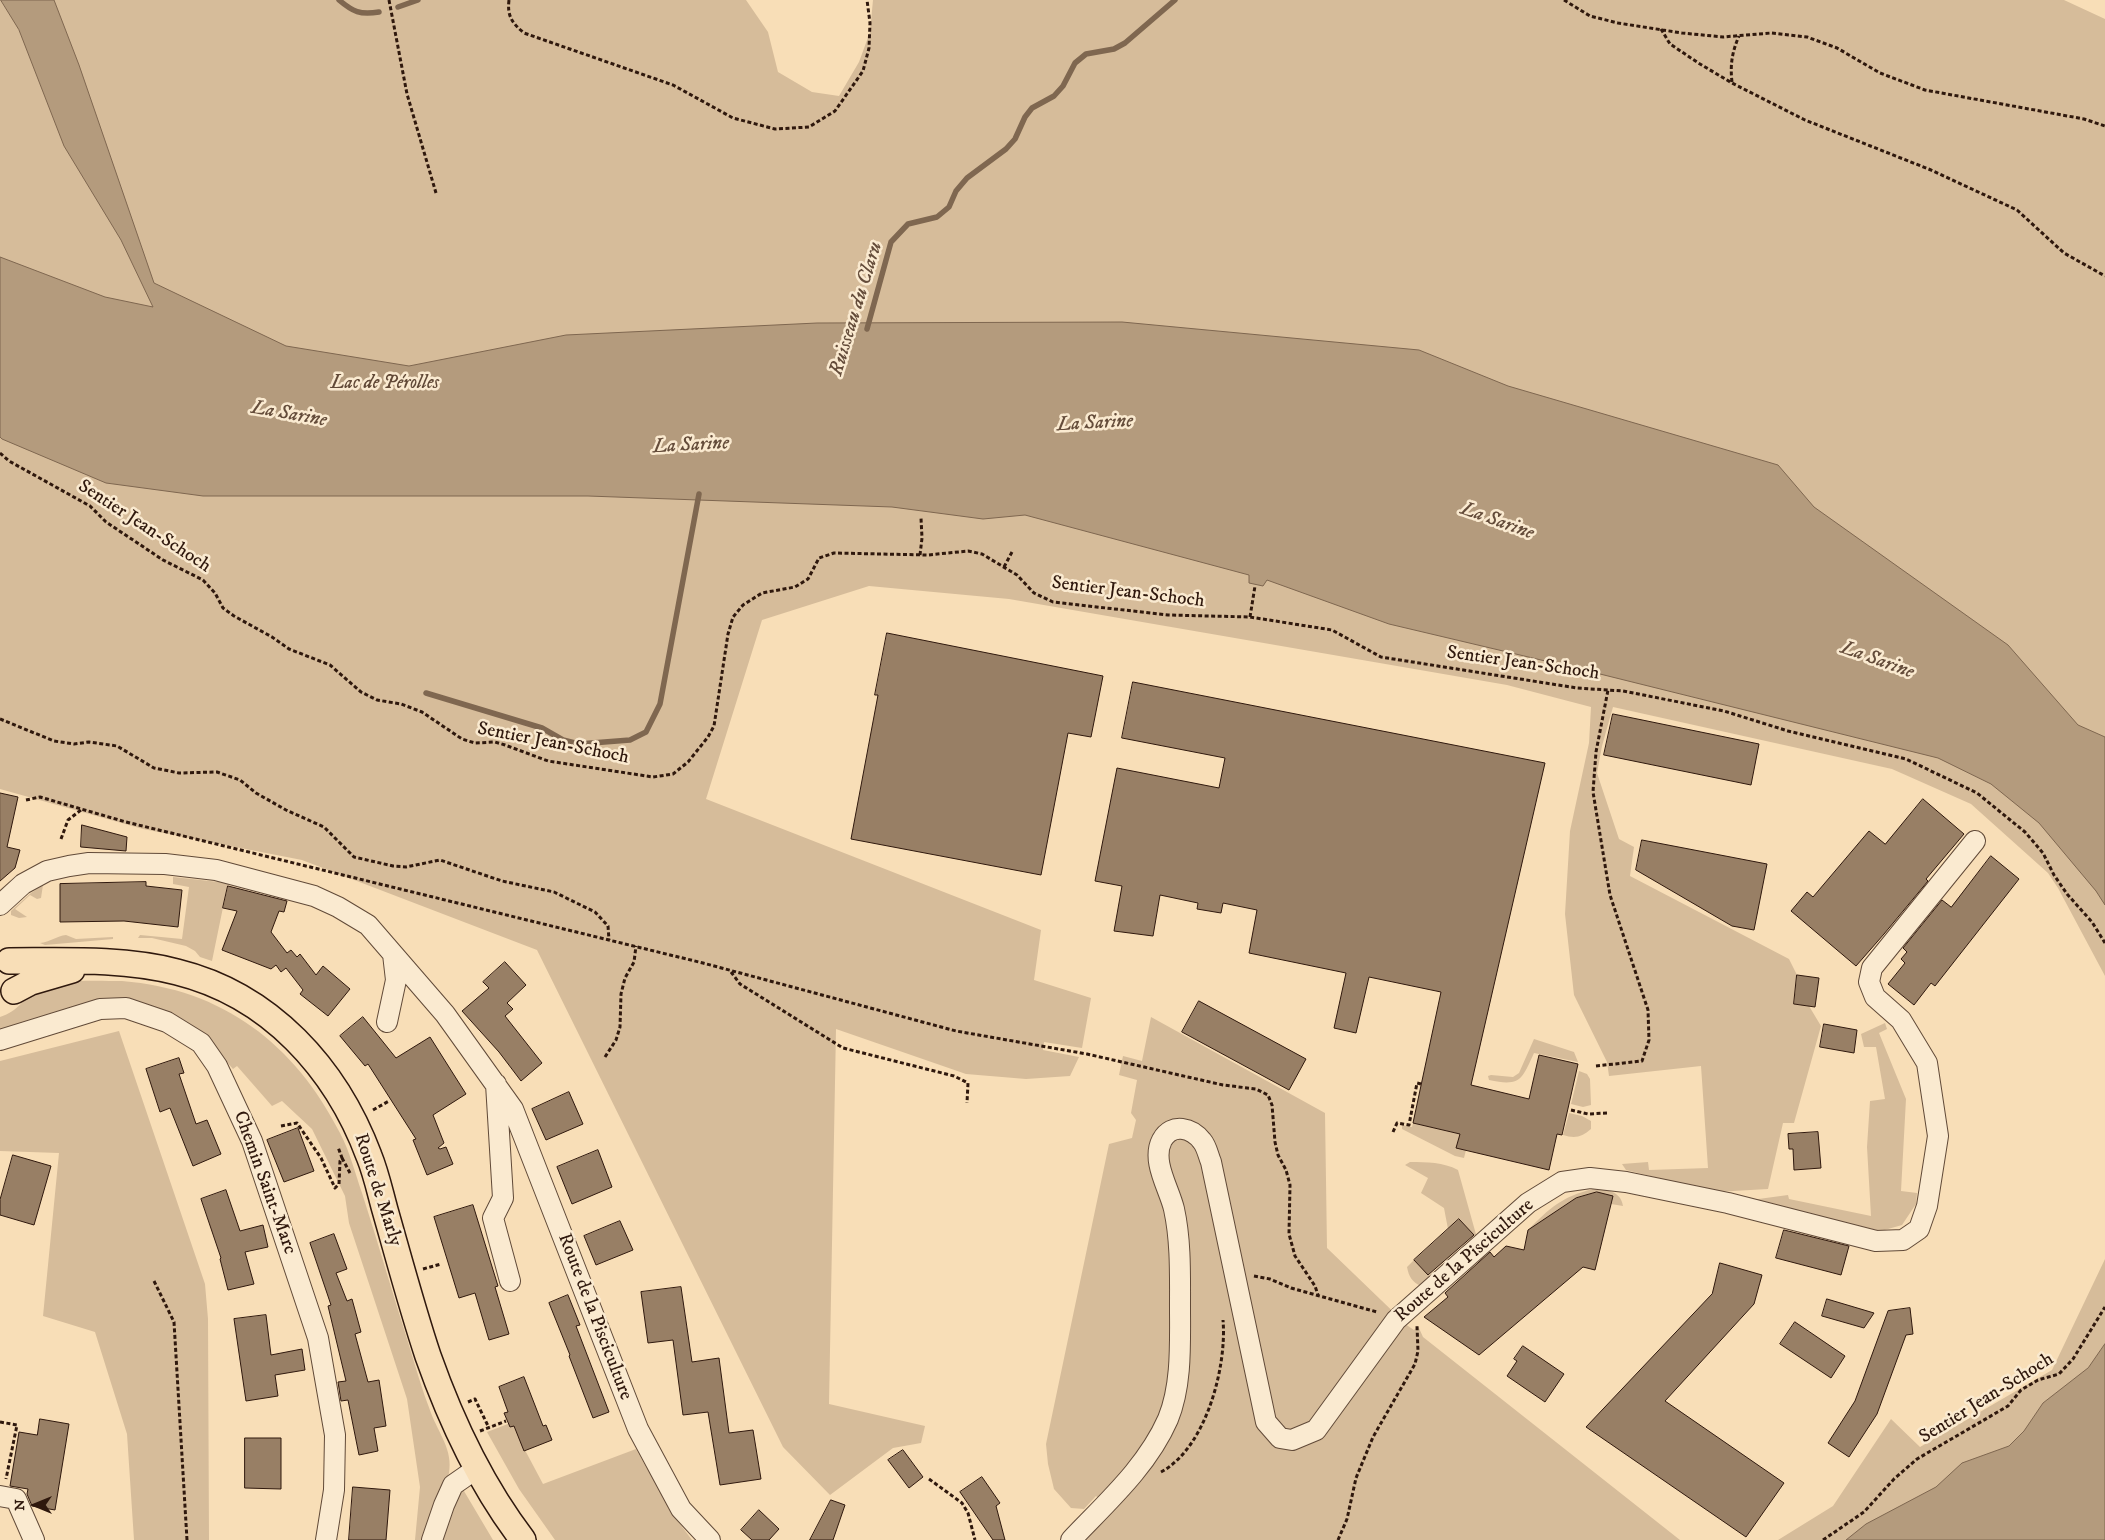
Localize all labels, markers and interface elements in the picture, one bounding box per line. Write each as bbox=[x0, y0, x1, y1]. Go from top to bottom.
water label: Ruisseau du Claru bbox=[825, 239, 889, 379]
park label: Lac de Pérolles bbox=[331, 373, 439, 395]
water label: La Sarine bbox=[249, 397, 329, 433]
water label: La Sarine bbox=[1056, 410, 1134, 438]
water label: La Sarine bbox=[652, 432, 730, 460]
street label: Sentier Jean-Schoch bbox=[73, 476, 215, 578]
water label: La Sarine bbox=[1457, 498, 1537, 546]
street label: Sentier Jean-Schoch bbox=[1050, 572, 1206, 614]
water label: La Sarine bbox=[1837, 637, 1917, 685]
street label: Sentier Jean-Schoch bbox=[1445, 642, 1601, 686]
street label: Sentier Jean-Schoch bbox=[475, 718, 631, 770]
street label: Chemin Saint-Marc bbox=[228, 1108, 300, 1258]
street label: Route de Marly bbox=[348, 1131, 406, 1249]
street label: Route de la Pisciculture bbox=[1391, 1194, 1539, 1328]
street label: Route de la Pisciculture bbox=[552, 1230, 636, 1404]
street label: Sentier Jean-Schoch bbox=[1916, 1349, 2058, 1449]
north arrow bbox=[10, 1480, 60, 1530]
text: N bbox=[11, 1499, 29, 1511]

